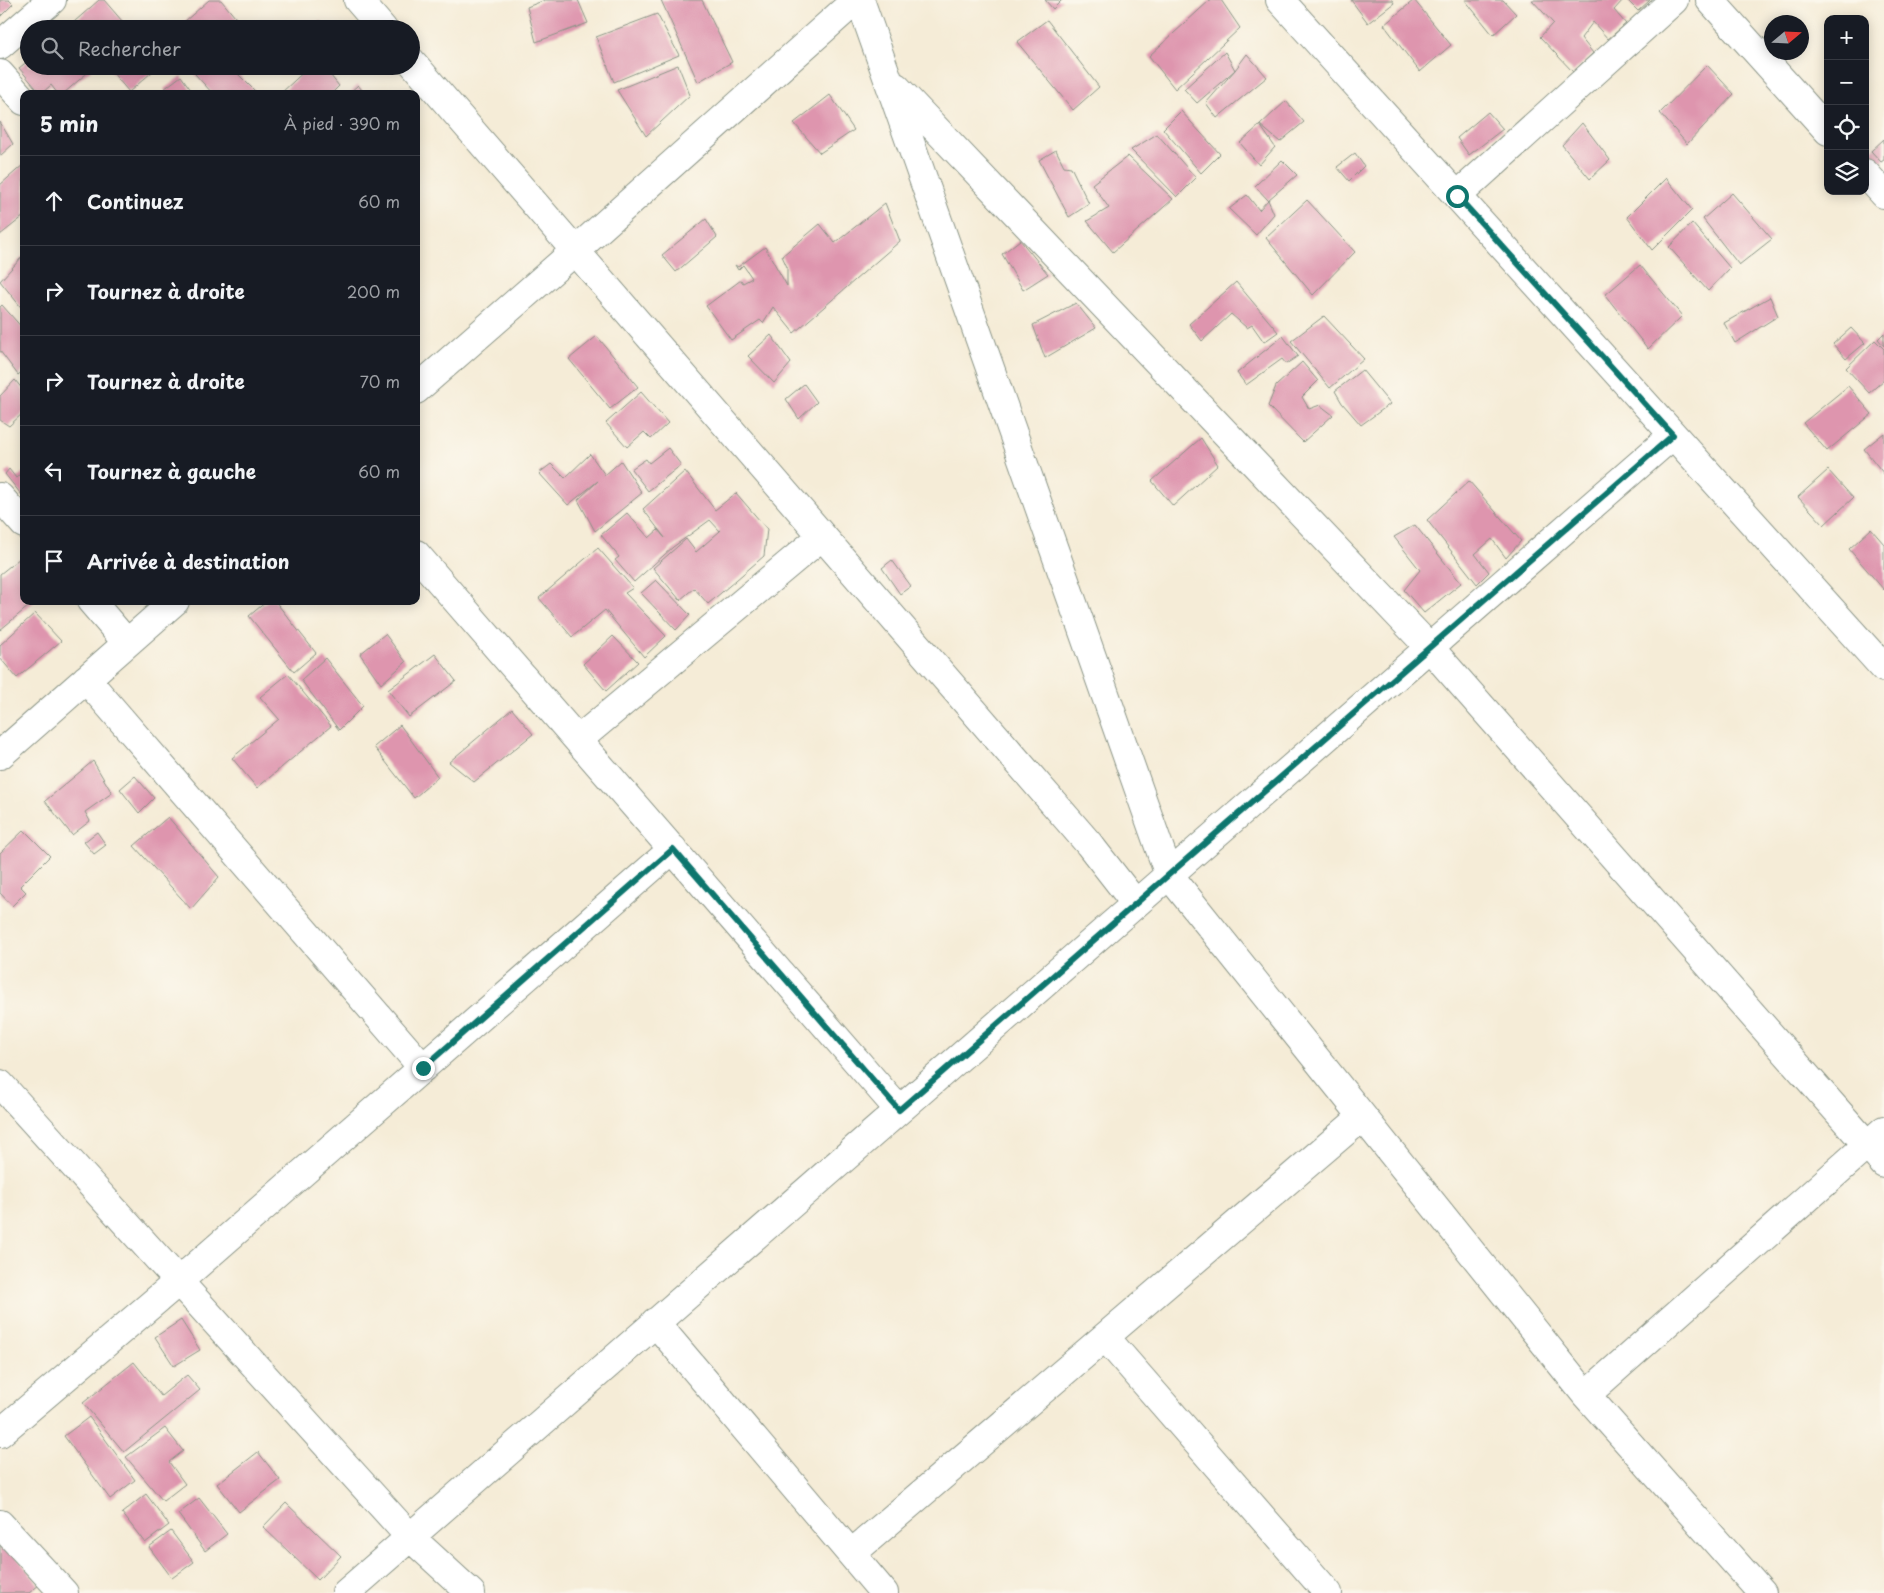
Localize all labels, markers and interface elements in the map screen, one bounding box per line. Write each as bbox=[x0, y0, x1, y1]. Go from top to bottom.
north arrow bbox=[1764, 15, 1809, 60]
map controls bbox=[1824, 15, 1869, 195]
button: + bbox=[1824, 15, 1869, 60]
search box bbox=[20, 20, 420, 75]
icon: search bbox=[38, 34, 66, 62]
text: Rechercher bbox=[78, 34, 181, 62]
button: − bbox=[1824, 60, 1869, 105]
button: locate bbox=[1824, 105, 1869, 150]
text: 5 min bbox=[40, 107, 98, 139]
text: À pied · 390 m bbox=[284, 111, 400, 135]
button: layers bbox=[1824, 150, 1869, 195]
route start bbox=[1446, 185, 1469, 208]
icon: ahead bbox=[40, 187, 68, 215]
text: Continuez bbox=[87, 187, 184, 215]
text: 60 m bbox=[358, 189, 400, 213]
icon: right bbox=[40, 277, 68, 305]
text: Tournez à droite bbox=[87, 277, 245, 305]
text: 200 m bbox=[347, 279, 400, 303]
icon: right bbox=[40, 367, 68, 395]
text: Tournez à droite bbox=[87, 367, 245, 395]
text: 70 m bbox=[360, 369, 400, 393]
icon: left bbox=[40, 457, 68, 485]
text: Tournez à gauche bbox=[87, 457, 256, 485]
text: 60 m bbox=[358, 459, 400, 483]
icon: arrive bbox=[40, 547, 68, 575]
text: Arrivée à destination bbox=[87, 547, 290, 575]
route end bbox=[412, 1057, 435, 1080]

